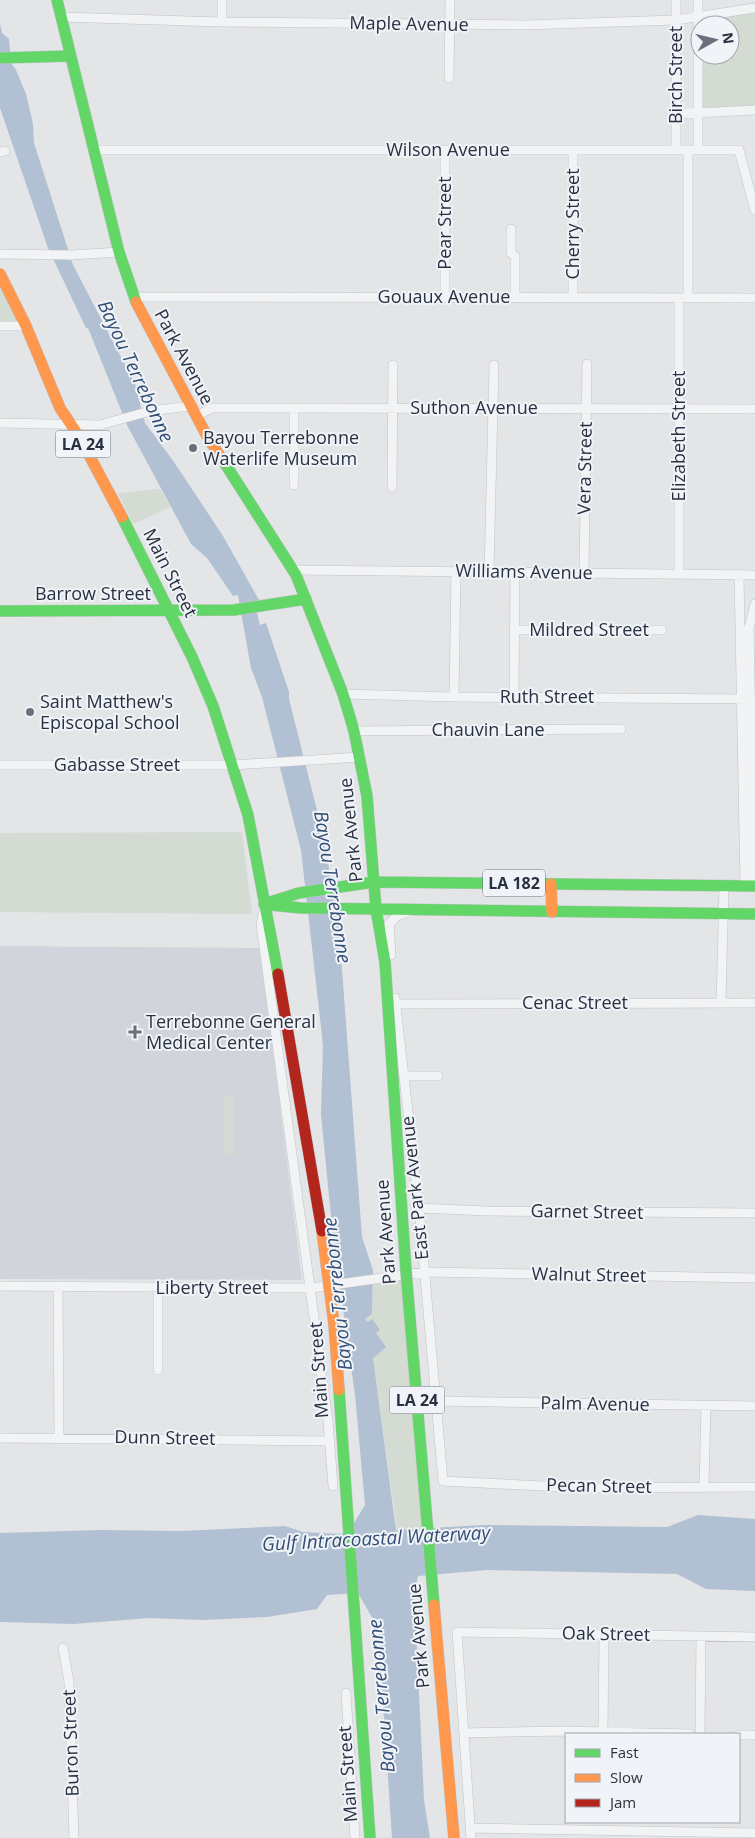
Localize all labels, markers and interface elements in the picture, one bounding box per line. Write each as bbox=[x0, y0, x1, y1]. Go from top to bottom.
street label: Maple Avenue bbox=[349, 10, 469, 36]
north arrow bbox=[690, 15, 740, 65]
street label: Birch Street bbox=[663, 26, 687, 124]
text: N bbox=[718, 31, 739, 45]
street label: Wilson Avenue bbox=[386, 137, 510, 161]
street label: Cherry Street bbox=[560, 168, 584, 280]
street label: Pear Street bbox=[432, 176, 456, 270]
street label: Gouaux Avenue bbox=[378, 284, 510, 308]
water label: Bayou Terrebonne bbox=[92, 296, 180, 446]
street label: Park Avenue bbox=[150, 305, 220, 409]
street label: Elizabeth Street bbox=[666, 370, 690, 502]
street label: Suthon Avenue bbox=[410, 395, 538, 419]
street label: Vera Street bbox=[571, 421, 597, 515]
place label: Bayou Terrebonne Waterlife Museum bbox=[203, 425, 359, 470]
road number: LA 24 bbox=[56, 430, 110, 458]
marker: Bayou Terrebonne Waterlife Museum bbox=[187, 442, 199, 454]
street label: Main Street bbox=[138, 524, 204, 621]
street label: Williams Avenue bbox=[455, 558, 593, 584]
street label: Barrow Street bbox=[35, 581, 151, 605]
street label: Mildred Street bbox=[529, 617, 649, 641]
street label: Ruth Street bbox=[500, 684, 594, 708]
place label: Saint Matthew's Episcopal School bbox=[40, 689, 180, 734]
marker: Saint Matthew's Episcopal School bbox=[24, 706, 36, 718]
street label: Chauvin Lane bbox=[431, 717, 545, 741]
street label: Gabasse Street bbox=[54, 752, 180, 776]
street label: Park Avenue bbox=[333, 777, 367, 884]
water label: Bayou Terrebonne bbox=[308, 809, 358, 965]
road number: LA 182 bbox=[483, 870, 545, 896]
street label: Cenac Street bbox=[522, 990, 628, 1014]
place label: Terrebonne General Medical Center bbox=[146, 1009, 316, 1054]
marker: Terrebonne General Medical Center bbox=[128, 1025, 142, 1039]
street label: East Park Avenue bbox=[395, 1115, 434, 1261]
street label: Park Avenue bbox=[369, 1179, 401, 1285]
street label: Garnet Street bbox=[530, 1198, 644, 1224]
water label: Bayou Terrebonne bbox=[316, 1216, 358, 1372]
street label: Walnut Street bbox=[532, 1261, 647, 1287]
street label: Liberty Street bbox=[156, 1275, 268, 1299]
street label: Main Street bbox=[303, 1321, 333, 1419]
road number: LA 24 bbox=[390, 1386, 444, 1414]
street label: Palm Avenue bbox=[540, 1390, 650, 1416]
street label: Dunn Street bbox=[114, 1424, 216, 1450]
street label: Pecan Street bbox=[546, 1472, 652, 1498]
water label: Gulf Intracoastal Waterway bbox=[261, 1519, 492, 1557]
street label: Park Avenue bbox=[401, 1583, 435, 1689]
water label: Bayou Terrebonne bbox=[361, 1618, 401, 1774]
street label: Oak Street bbox=[562, 1620, 650, 1646]
street label: Buron Street bbox=[56, 1689, 84, 1797]
street label: Main Street bbox=[332, 1725, 362, 1823]
legend bbox=[565, 1733, 740, 1823]
text: Fast bbox=[610, 1742, 639, 1762]
text: Slow bbox=[610, 1767, 643, 1787]
text: Jam bbox=[608, 1792, 636, 1812]

